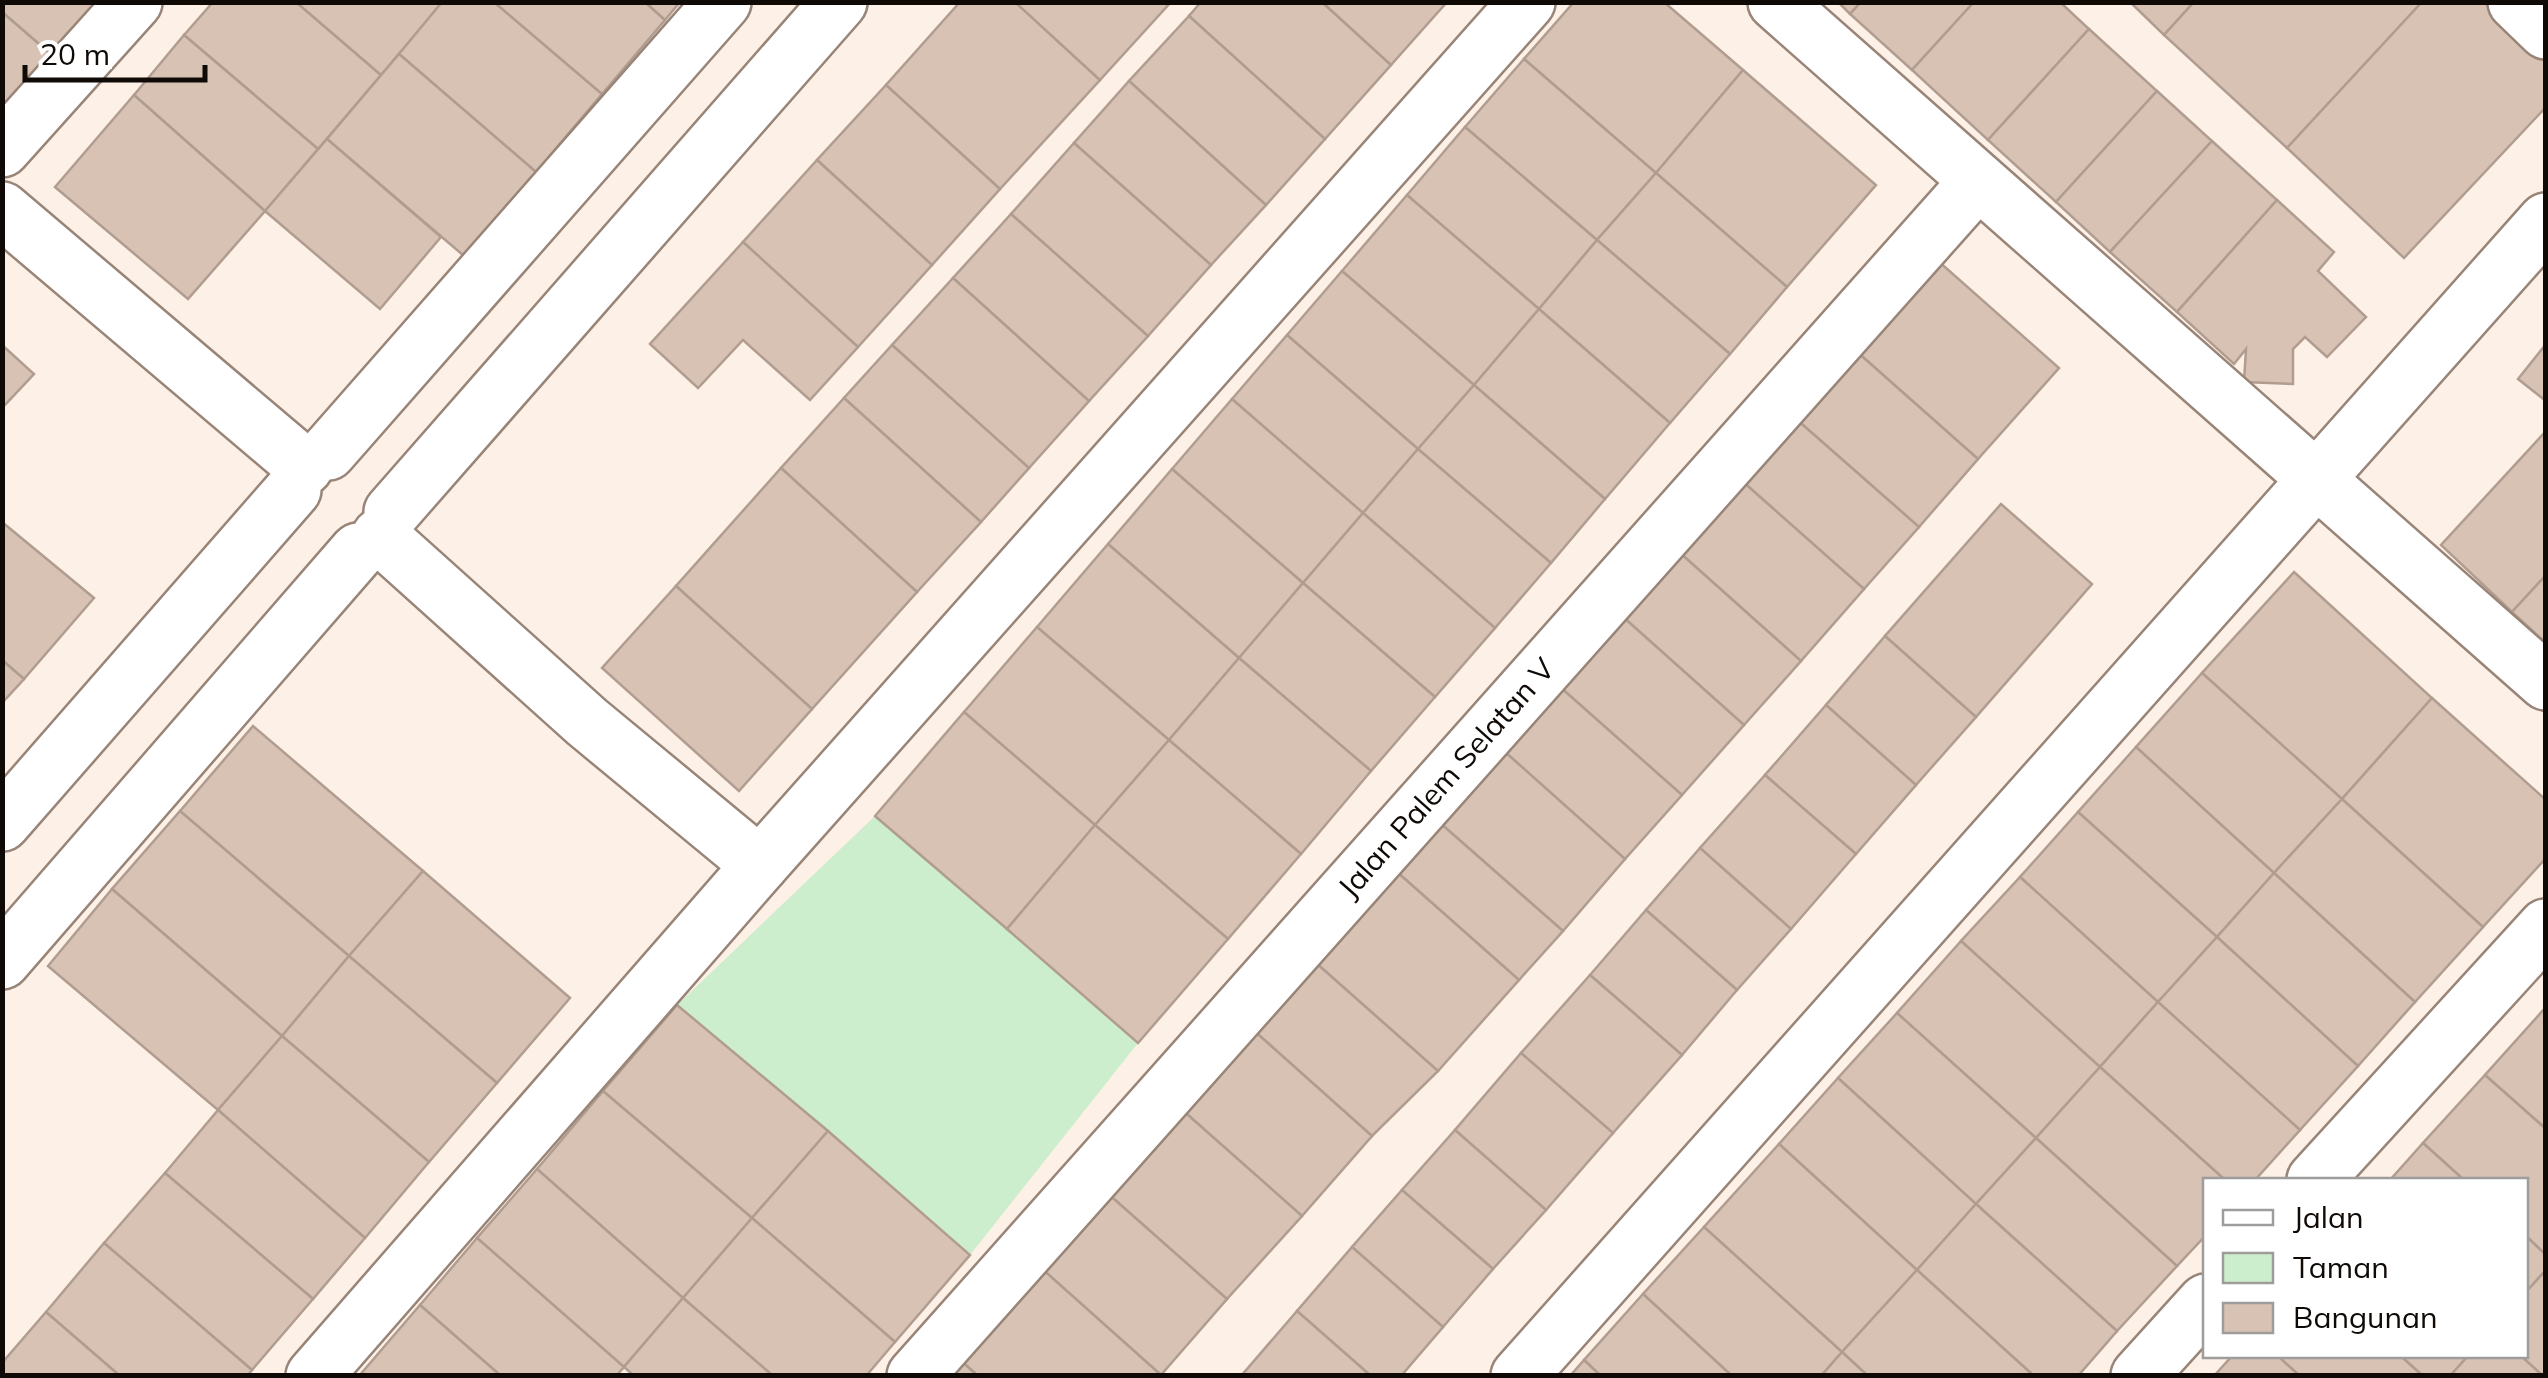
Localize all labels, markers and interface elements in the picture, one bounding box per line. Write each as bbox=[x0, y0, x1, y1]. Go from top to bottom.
scale bar bbox=[25, 20, 205, 82]
text: 20 m bbox=[40, 35, 110, 73]
street label: Jalan Palem Selatan V bbox=[1329, 650, 1563, 905]
legend bbox=[2203, 1178, 2528, 1358]
text: Jalan bbox=[2293, 1198, 2364, 1236]
text: Taman bbox=[2293, 1248, 2389, 1286]
text: Bangunan bbox=[2293, 1298, 2438, 1336]

